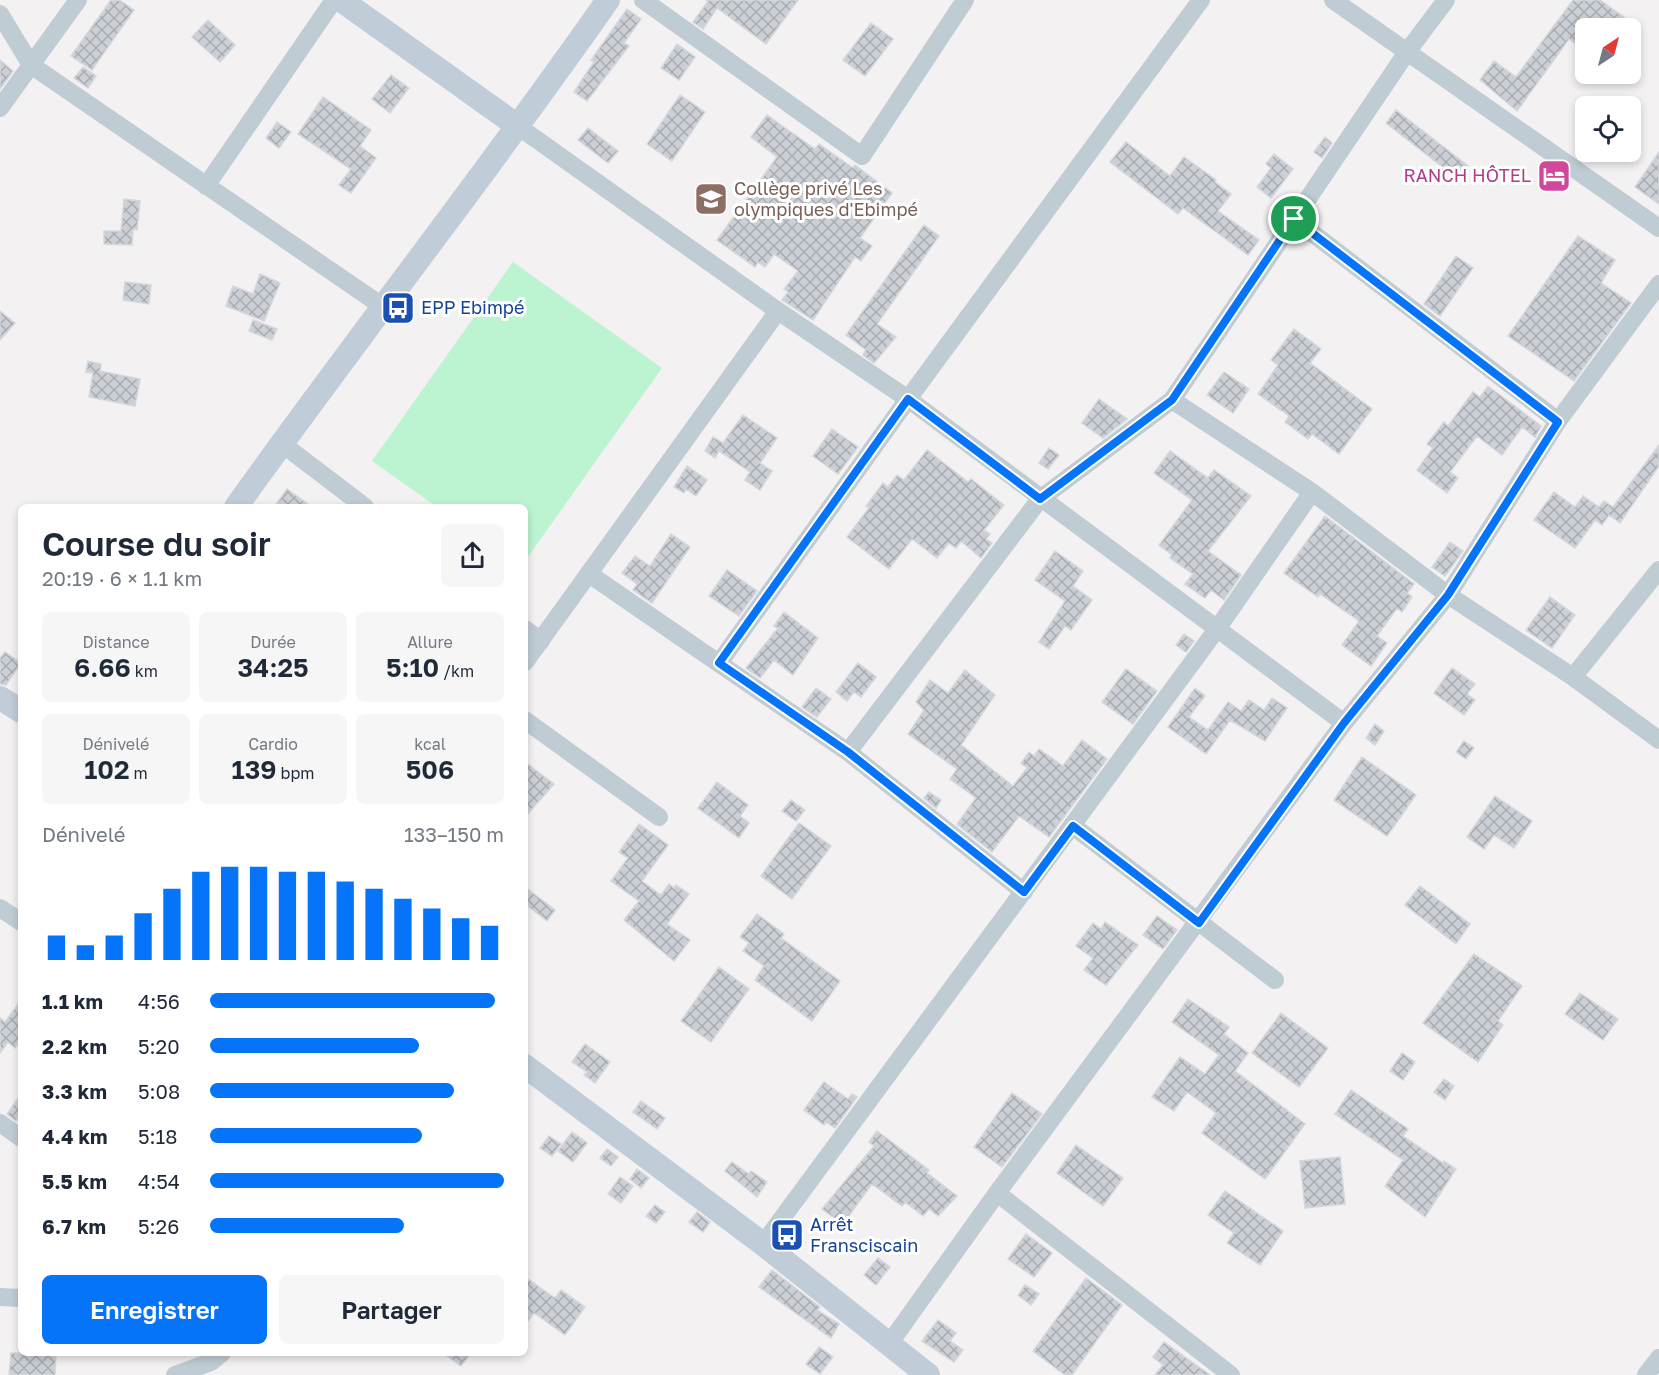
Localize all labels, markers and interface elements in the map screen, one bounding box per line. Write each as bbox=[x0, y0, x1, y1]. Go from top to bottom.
north arrow bbox=[1575, 18, 1641, 84]
map controls bbox=[1575, 18, 1641, 162]
button: locate bbox=[1575, 96, 1641, 162]
hotel icon: RANCH HÔTEL bbox=[1536, 158, 1572, 194]
place label: RANCH HÔTEL bbox=[1404, 164, 1531, 186]
place label: Collège privé Les olympiques d'Ebimpé bbox=[734, 177, 918, 220]
school or university icon: Collège privé Les olympiques d'Ebimpé bbox=[693, 181, 729, 217]
pin bbox=[1268, 193, 1319, 244]
icon: arrive bbox=[1277, 202, 1310, 235]
bus stop icon: EPP Ebimpé bbox=[380, 290, 416, 326]
place label: EPP Ebimpé bbox=[421, 296, 524, 318]
text: Course du soir bbox=[42, 524, 271, 563]
button: share bbox=[441, 524, 504, 587]
text: 20:19 · 6 × 1.1 km bbox=[42, 566, 202, 590]
text: Distance bbox=[82, 632, 150, 652]
text: Durée bbox=[250, 632, 296, 652]
text: Allure bbox=[407, 632, 453, 652]
text: 6.66 bbox=[74, 652, 131, 683]
text: 34:25 bbox=[237, 652, 309, 683]
text: 5:10 bbox=[386, 652, 439, 683]
text: km bbox=[131, 661, 158, 681]
text: /km bbox=[439, 661, 474, 681]
text: Dénivelé bbox=[83, 734, 149, 754]
text: Cardio bbox=[248, 734, 298, 754]
text: kcal bbox=[414, 734, 446, 754]
text: 102 bbox=[84, 754, 130, 785]
text: 139 bbox=[232, 754, 277, 785]
text: 506 bbox=[406, 754, 454, 785]
text: m bbox=[130, 763, 148, 783]
text: bpm bbox=[277, 763, 314, 783]
text: Dénivelé bbox=[42, 822, 125, 846]
text: 133–150 m bbox=[404, 822, 504, 846]
text: 1.1 km bbox=[42, 989, 103, 1013]
text: 4:56 bbox=[138, 989, 180, 1013]
text: 2.2 km bbox=[42, 1034, 107, 1058]
text: 5:20 bbox=[138, 1034, 180, 1058]
text: 3.3 km bbox=[42, 1079, 107, 1103]
text: 5:08 bbox=[138, 1079, 180, 1103]
text: 4.4 km bbox=[42, 1124, 108, 1148]
text: 5:18 bbox=[138, 1124, 178, 1148]
text: 5.5 km bbox=[42, 1169, 107, 1193]
text: 4:54 bbox=[138, 1169, 180, 1193]
place label: Arrêt Fransciscain bbox=[810, 1213, 918, 1256]
text: 6.7 km bbox=[42, 1214, 106, 1238]
text: 5:26 bbox=[138, 1214, 179, 1238]
bus stop icon: Arrêt Fransciscain bbox=[769, 1217, 805, 1253]
button: Enregistrer bbox=[42, 1275, 267, 1344]
button: Partager bbox=[279, 1275, 504, 1344]

